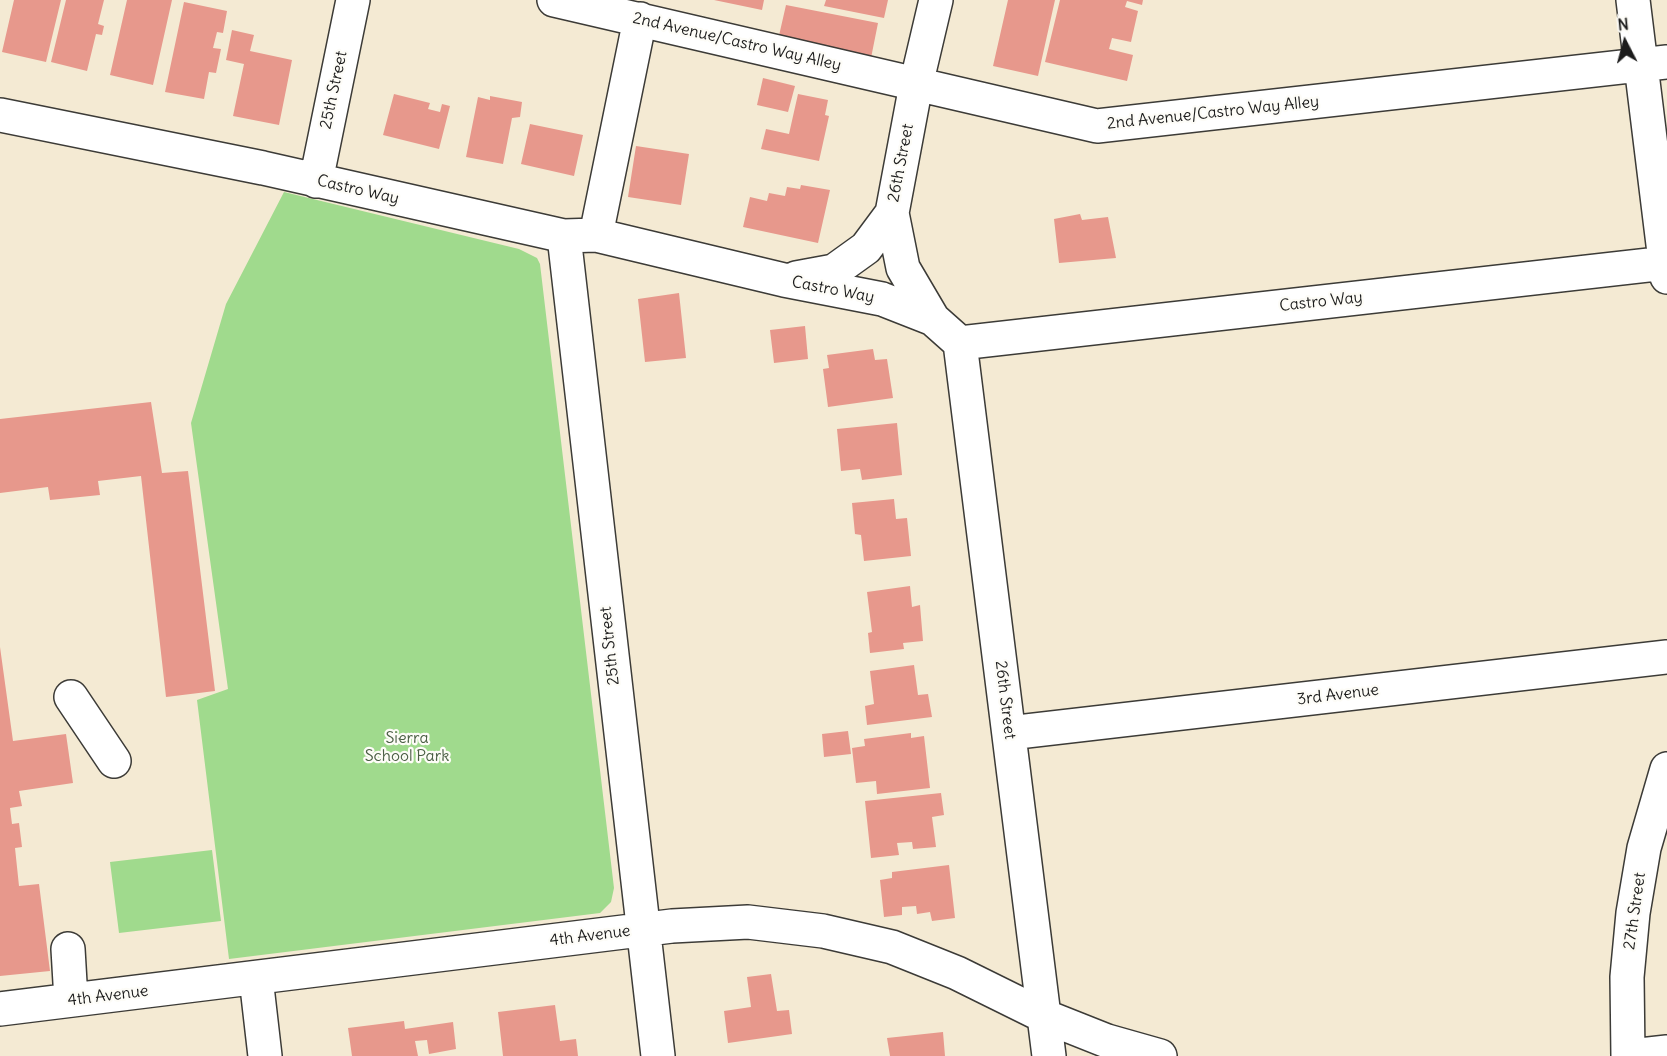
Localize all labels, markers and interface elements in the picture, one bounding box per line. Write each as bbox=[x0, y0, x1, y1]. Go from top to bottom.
street label: 2nd Avenue/Castro Way Alley bbox=[631, 9, 843, 75]
north arrow bbox=[1595, 12, 1655, 72]
text: N bbox=[1617, 14, 1630, 35]
street label: 25th Street bbox=[316, 49, 352, 131]
street label: 2nd Avenue/Castro Way Alley bbox=[1106, 92, 1320, 134]
street label: 26th Street bbox=[884, 122, 918, 204]
street label: Castro Way bbox=[315, 171, 401, 209]
street label: Castro Way bbox=[790, 273, 876, 307]
street label: Castro Way bbox=[1278, 288, 1364, 316]
street label: 25th Street bbox=[596, 606, 624, 686]
street label: 26th Street bbox=[991, 660, 1019, 740]
street label: 3rd Avenue bbox=[1296, 680, 1380, 710]
park label: Sierra School Park bbox=[365, 728, 449, 766]
street label: 27th Street bbox=[1620, 871, 1650, 951]
street label: 4th Avenue bbox=[548, 922, 632, 950]
street label: 4th Avenue bbox=[66, 982, 150, 1010]

